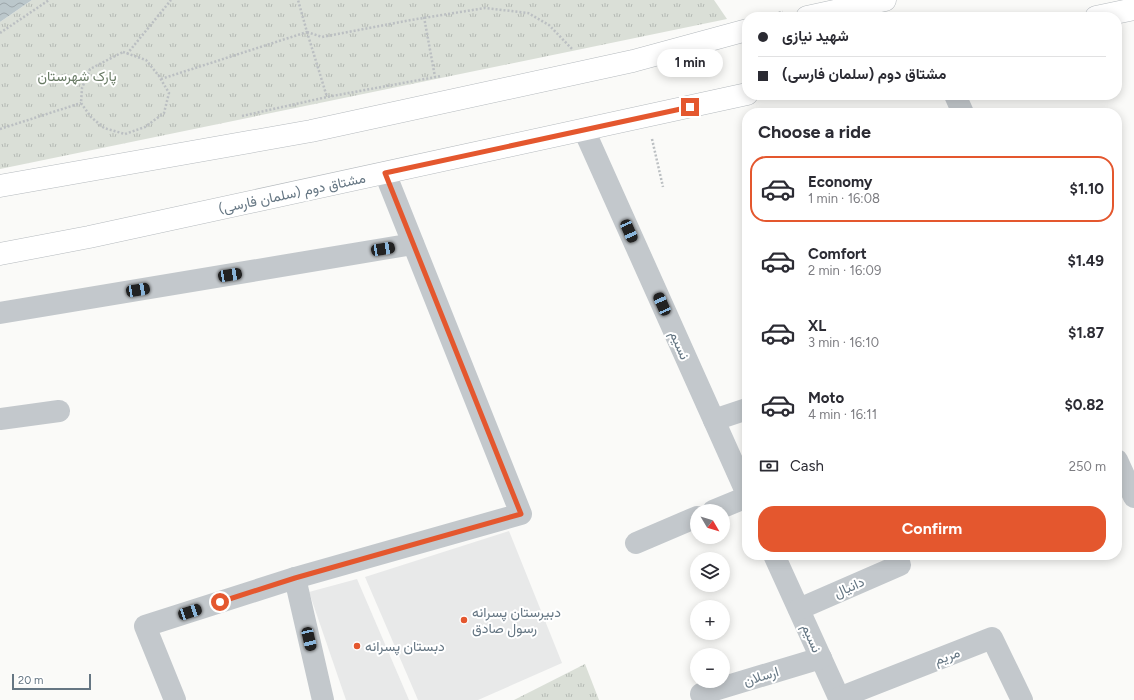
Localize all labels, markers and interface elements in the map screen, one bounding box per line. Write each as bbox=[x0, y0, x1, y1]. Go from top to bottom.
text: شهید نیازی bbox=[782, 27, 849, 45]
callout: 1 min bbox=[657, 49, 723, 77]
text: 1 min bbox=[675, 55, 705, 70]
text: مشتاق دوم (سلمان فارسی) bbox=[782, 65, 946, 83]
park label: پارک شهرستان bbox=[37, 68, 117, 86]
route end bbox=[681, 98, 699, 116]
text: Choose a ride bbox=[758, 121, 871, 143]
street label: مشتاق دوم (سلمان فارسی) bbox=[217, 170, 367, 217]
icon: car bbox=[760, 171, 796, 207]
text: Economy bbox=[808, 173, 873, 191]
text: $1.10 bbox=[1070, 180, 1104, 198]
text: 1 min · 16:08 bbox=[808, 191, 880, 206]
car bbox=[619, 218, 639, 244]
car bbox=[370, 241, 396, 257]
icon: car bbox=[760, 243, 796, 279]
text: Comfort bbox=[808, 245, 867, 263]
text: $1.49 bbox=[1067, 252, 1104, 270]
text: 2 min · 16:09 bbox=[808, 263, 881, 278]
car bbox=[217, 267, 243, 283]
car bbox=[125, 282, 151, 298]
car bbox=[652, 291, 672, 317]
icon: car bbox=[760, 315, 796, 351]
text: XL bbox=[808, 317, 826, 335]
text: $1.87 bbox=[1068, 324, 1104, 342]
street label: نسیم bbox=[666, 328, 693, 362]
text: 3 min · 16:10 bbox=[808, 335, 879, 350]
icon: car bbox=[760, 387, 796, 423]
text: Moto bbox=[808, 389, 844, 407]
text: $0.82 bbox=[1064, 396, 1104, 414]
text: 4 min · 16:11 bbox=[808, 407, 877, 422]
icon: cash bbox=[758, 455, 780, 477]
text: Cash bbox=[790, 457, 824, 475]
text: 250 m bbox=[1069, 459, 1106, 474]
north arrow bbox=[690, 504, 730, 544]
map controls bbox=[690, 504, 730, 688]
button: Confirm bbox=[758, 506, 1106, 552]
button: layers bbox=[690, 552, 730, 592]
street label: دانیال bbox=[831, 573, 868, 603]
route start bbox=[211, 593, 229, 611]
button: + bbox=[690, 600, 730, 640]
car bbox=[177, 603, 203, 621]
place label: دبیرستان پسرانه رسول صادق bbox=[472, 604, 561, 638]
marker: دبیرستان پسرانه رسول صادق bbox=[459, 615, 469, 625]
street label: نسیم bbox=[798, 621, 825, 655]
car bbox=[300, 626, 318, 652]
place label: دبستان پسرانه bbox=[365, 638, 445, 656]
marker: دبستان پسرانه bbox=[352, 641, 362, 651]
street label: مریم bbox=[932, 644, 962, 669]
button: − bbox=[690, 648, 730, 688]
street label: ارسلان bbox=[741, 663, 781, 690]
scale bar bbox=[12, 672, 91, 691]
text: 20 m bbox=[18, 674, 43, 687]

